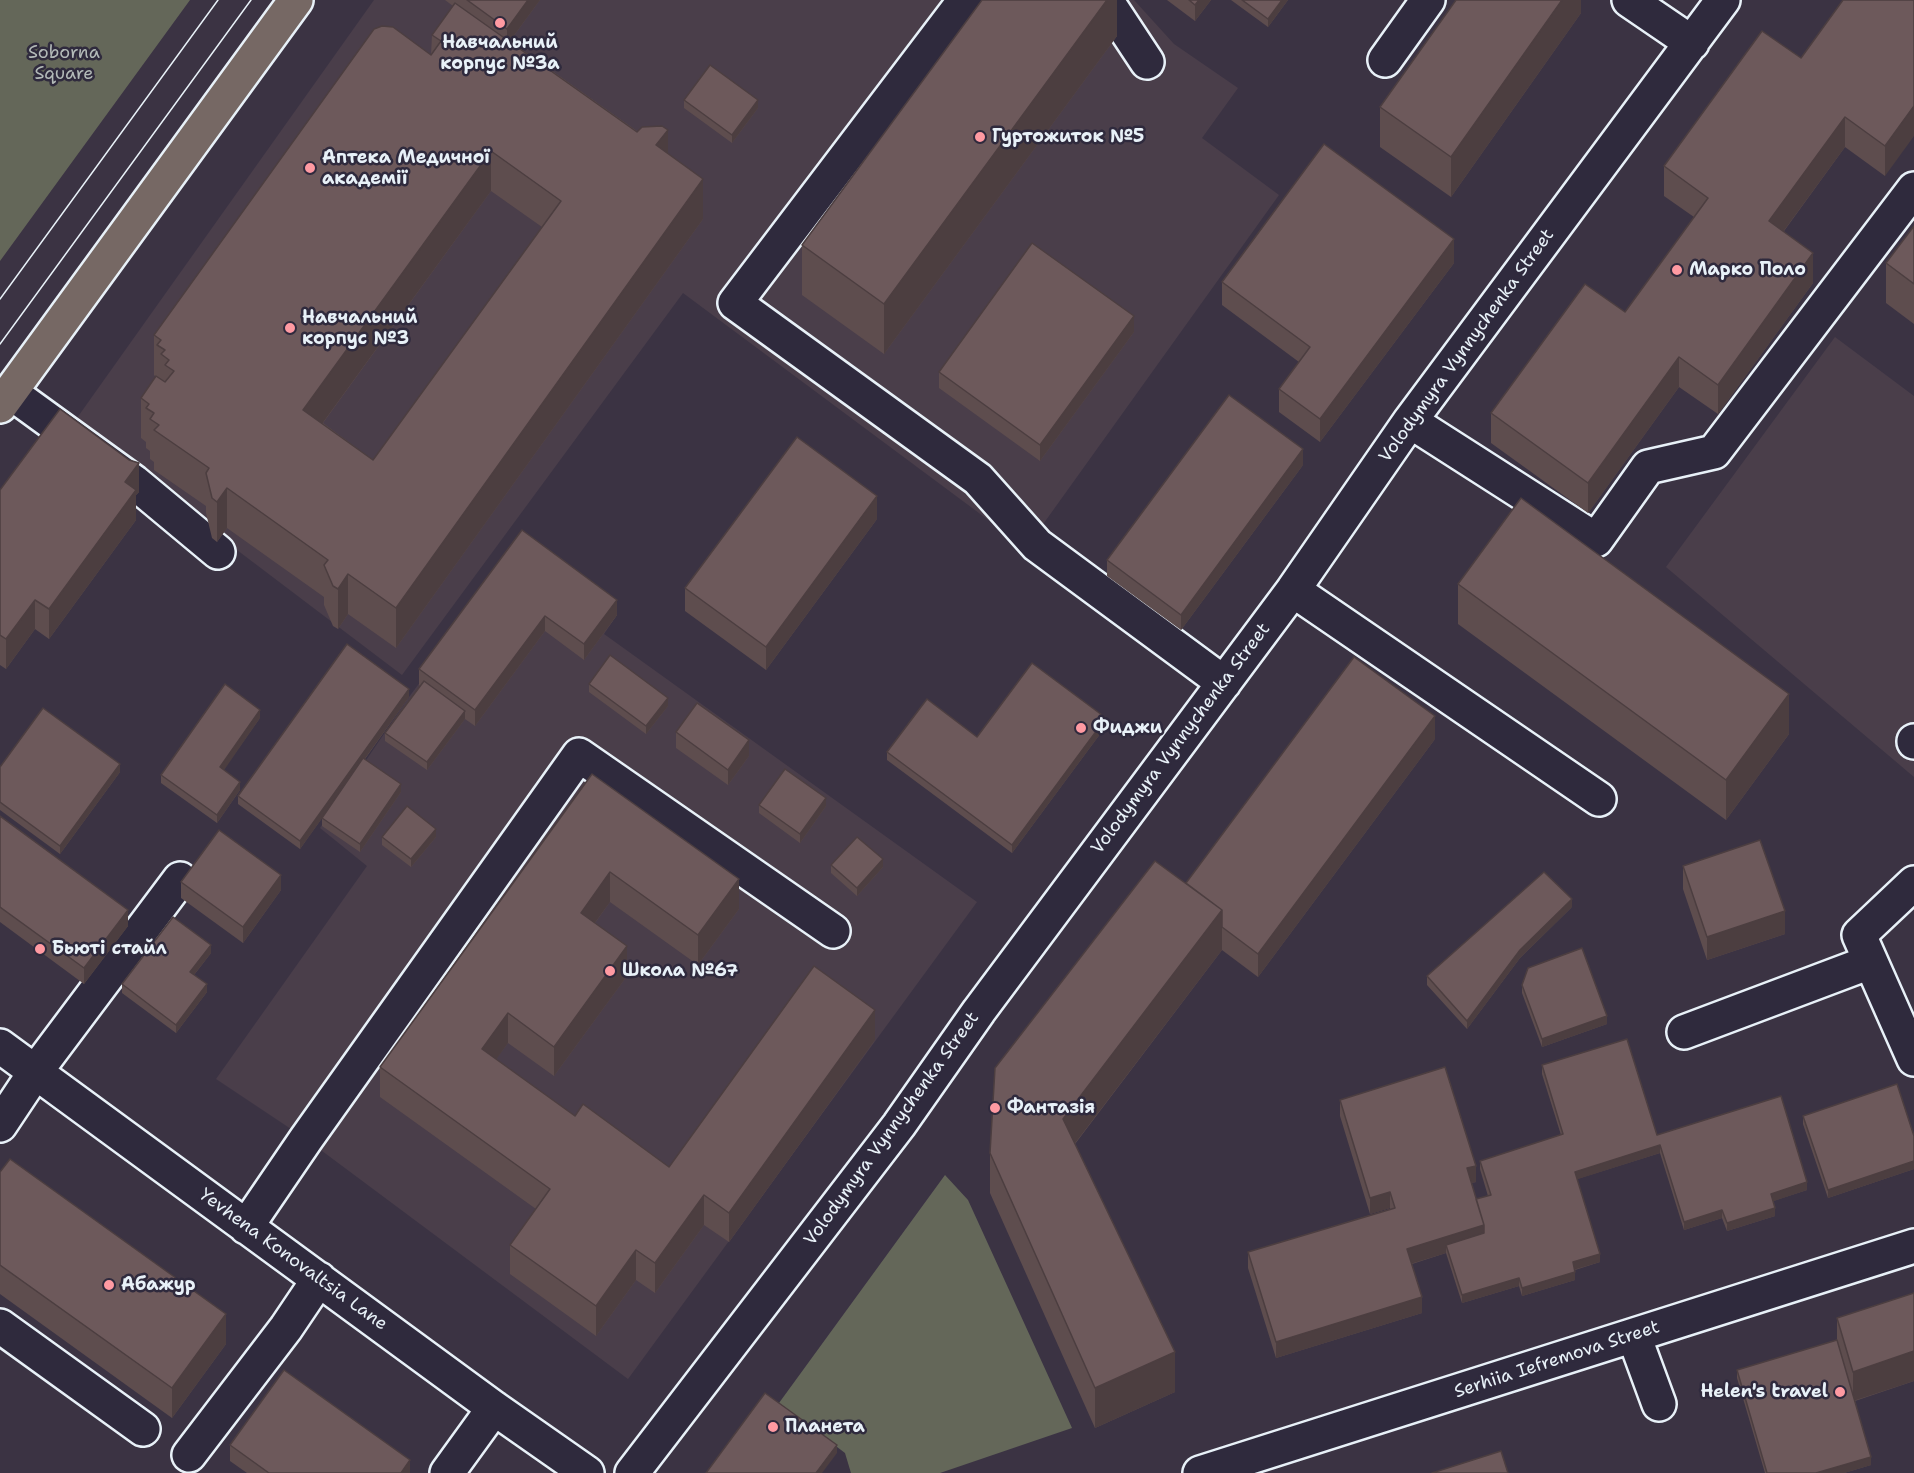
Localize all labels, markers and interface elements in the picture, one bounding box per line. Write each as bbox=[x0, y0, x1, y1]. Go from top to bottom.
marker: Навчальний корпус №3а bbox=[493, 16, 507, 30]
place label: Навчальний корпус №3а bbox=[440, 32, 560, 74]
park label: Soborna Square bbox=[28, 42, 100, 84]
place label: Гуртожиток №5 bbox=[992, 126, 1144, 148]
marker: Гуртожиток №5 bbox=[973, 130, 987, 144]
place label: Аптека Медичної академії bbox=[322, 147, 490, 190]
marker: Аптека Медичної академії bbox=[303, 161, 317, 175]
street label: Volodymyra Vynnychenka Street bbox=[1375, 225, 1559, 467]
place label: Марко Поло bbox=[1689, 259, 1806, 281]
marker: Марко Поло bbox=[1670, 263, 1684, 277]
place label: Навчальний корпус №3 bbox=[302, 307, 417, 350]
marker: Навчальний корпус №3 bbox=[283, 321, 297, 335]
street label: Volodymyra Vynnychenka Street bbox=[1087, 619, 1275, 859]
place label: Фиджи bbox=[1093, 717, 1162, 739]
marker: Фиджи bbox=[1074, 721, 1088, 735]
place label: Бьюті стайл bbox=[52, 938, 167, 960]
marker: Бьюті стайл bbox=[33, 942, 47, 956]
place label: Школа №67 bbox=[622, 960, 738, 982]
marker: Школа №67 bbox=[603, 964, 617, 978]
street label: Volodymyra Vynnychenka Street bbox=[800, 1008, 984, 1250]
place label: Фантазія bbox=[1007, 1097, 1095, 1119]
marker: Фантазія bbox=[988, 1101, 1002, 1115]
street label: Yevhena Konovaltsia Lane bbox=[195, 1185, 391, 1335]
place label: Абажур bbox=[121, 1274, 196, 1296]
marker: Абажур bbox=[102, 1278, 116, 1292]
street label: Serhiia Iefremova Street bbox=[1452, 1317, 1662, 1403]
place label: Helen's travel bbox=[1700, 1381, 1828, 1403]
marker: Helen's travel bbox=[1833, 1385, 1847, 1399]
place label: Планета bbox=[785, 1416, 865, 1438]
marker: Планета bbox=[766, 1420, 780, 1434]

